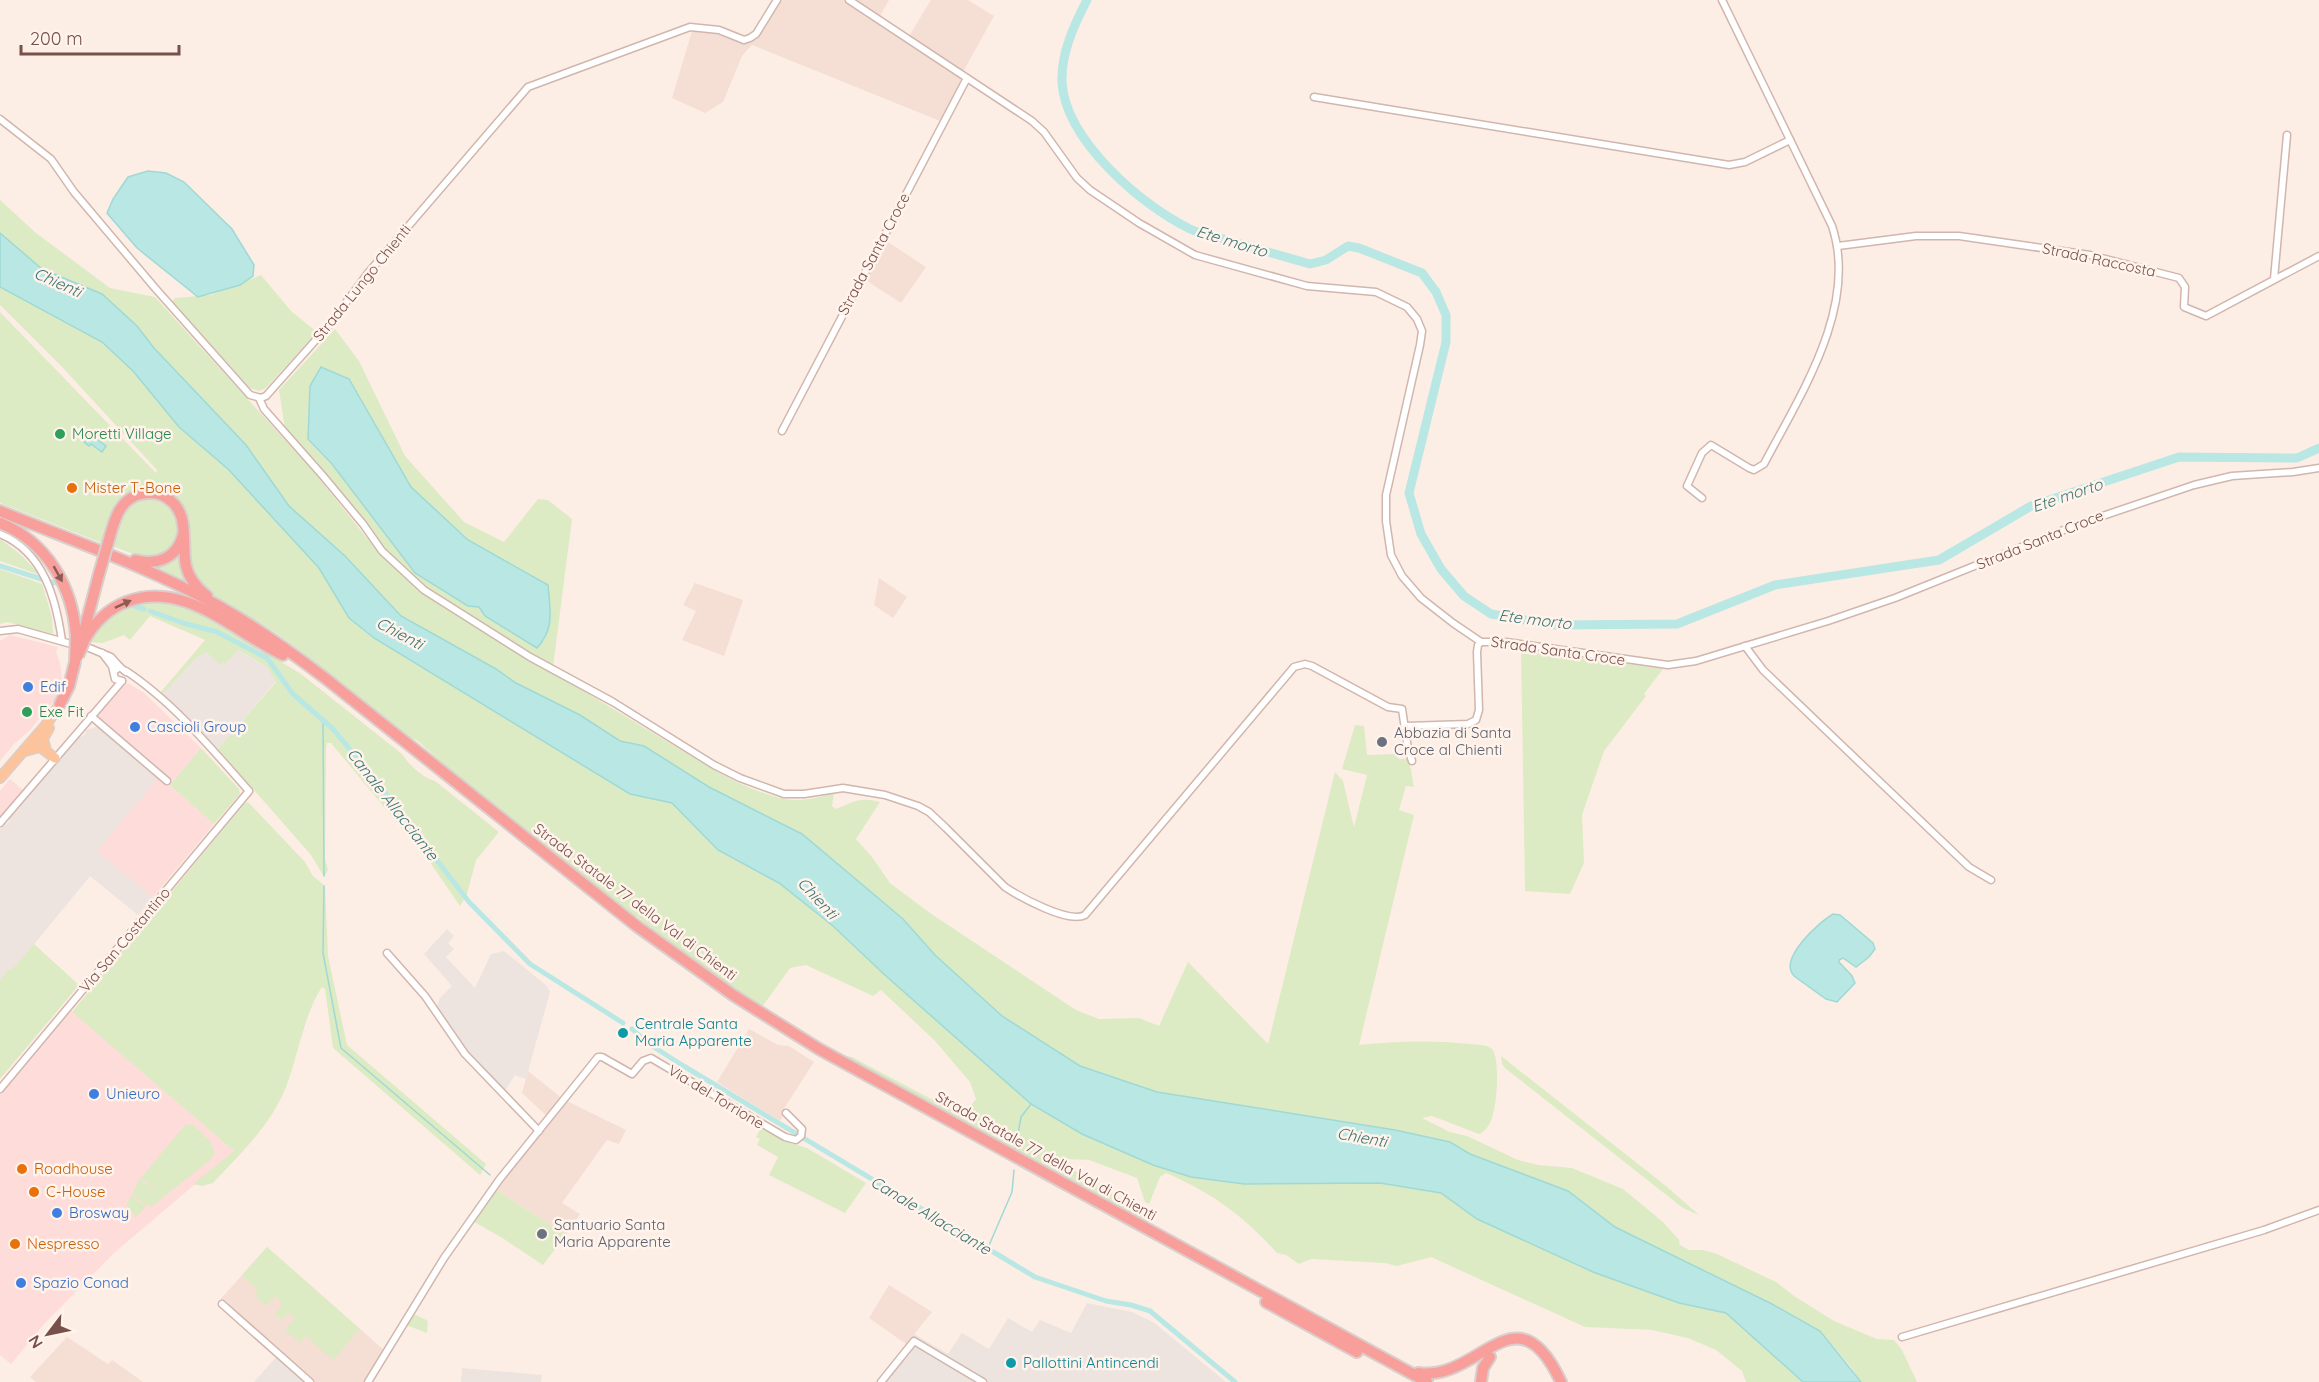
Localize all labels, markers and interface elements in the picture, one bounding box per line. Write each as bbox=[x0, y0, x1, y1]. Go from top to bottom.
scale bar bbox=[21, 18, 178, 56]
text: 200 m bbox=[30, 27, 83, 50]
street label: Strada Santa Croce bbox=[833, 189, 914, 318]
street label: Strada Lungo Chienti bbox=[309, 220, 415, 345]
water label: Ete morto bbox=[1194, 221, 1271, 262]
street label: Strada Raccosta bbox=[2041, 238, 2158, 281]
water label: Chienti bbox=[31, 263, 86, 302]
place label: Moretti Village bbox=[72, 424, 172, 443]
marker: Moretti Village bbox=[53, 427, 67, 441]
water label: Ete morto bbox=[2029, 473, 2106, 516]
place label: Mister T-Bone bbox=[84, 478, 181, 497]
marker: Mister T-Bone bbox=[65, 481, 79, 495]
street label: Strada Santa Croce bbox=[1973, 505, 2106, 574]
one-way arrow bbox=[53, 566, 63, 583]
one-way arrow bbox=[114, 599, 131, 608]
water label: Ete morto bbox=[1497, 605, 1574, 634]
water label: Chienti bbox=[373, 612, 428, 654]
street label: Strada Santa Croce bbox=[1490, 632, 1626, 669]
place label: Edif bbox=[40, 677, 67, 696]
marker: Edif bbox=[21, 680, 35, 694]
place label: Exe Fit bbox=[39, 702, 84, 721]
marker: Exe Fit bbox=[20, 705, 34, 719]
place label: Cascioli Group bbox=[147, 717, 246, 736]
marker: Cascioli Group bbox=[128, 720, 142, 734]
place label: Abbazia di Santa Croce al Chienti bbox=[1394, 723, 1511, 759]
marker: Abbazia di Santa Croce al Chienti bbox=[1375, 735, 1389, 749]
water label: Canale Allacciante bbox=[343, 744, 444, 865]
street label: Strada Statale 77 della Val di Chienti bbox=[530, 819, 741, 984]
water label: Chienti bbox=[794, 873, 843, 924]
street label: Via San Costantino bbox=[75, 883, 174, 996]
place label: Centrale Santa Maria Apparente bbox=[635, 1014, 752, 1050]
marker: Centrale Santa Maria Apparente bbox=[616, 1026, 630, 1040]
street label: Via del Torrione bbox=[665, 1060, 768, 1133]
place label: Unieuro bbox=[106, 1084, 160, 1103]
marker: Unieuro bbox=[87, 1087, 101, 1101]
street label: Strada Statale 77 della Val di Chienti bbox=[932, 1087, 1160, 1224]
water label: Chienti bbox=[1336, 1123, 1390, 1151]
place label: Roadhouse bbox=[34, 1159, 113, 1178]
marker: Roadhouse bbox=[15, 1162, 29, 1176]
water label: Canale Allacciante bbox=[867, 1171, 996, 1259]
place label: C-House bbox=[46, 1182, 106, 1201]
marker: C-House bbox=[27, 1185, 41, 1199]
place label: Brosway bbox=[69, 1203, 129, 1222]
marker: Brosway bbox=[50, 1206, 64, 1220]
place label: Santuario Santa Maria Apparente bbox=[554, 1215, 671, 1251]
marker: Santuario Santa Maria Apparente bbox=[535, 1227, 549, 1241]
place label: Nespresso bbox=[27, 1234, 100, 1253]
marker: Nespresso bbox=[8, 1237, 22, 1251]
place label: Spazio Conad bbox=[33, 1273, 129, 1292]
marker: Spazio Conad bbox=[14, 1276, 28, 1290]
north arrow bbox=[18, 1304, 78, 1364]
text: N bbox=[24, 1332, 47, 1352]
place label: Pallottini Antincendi bbox=[1023, 1353, 1159, 1372]
marker: Pallottini Antincendi bbox=[1004, 1356, 1018, 1370]

